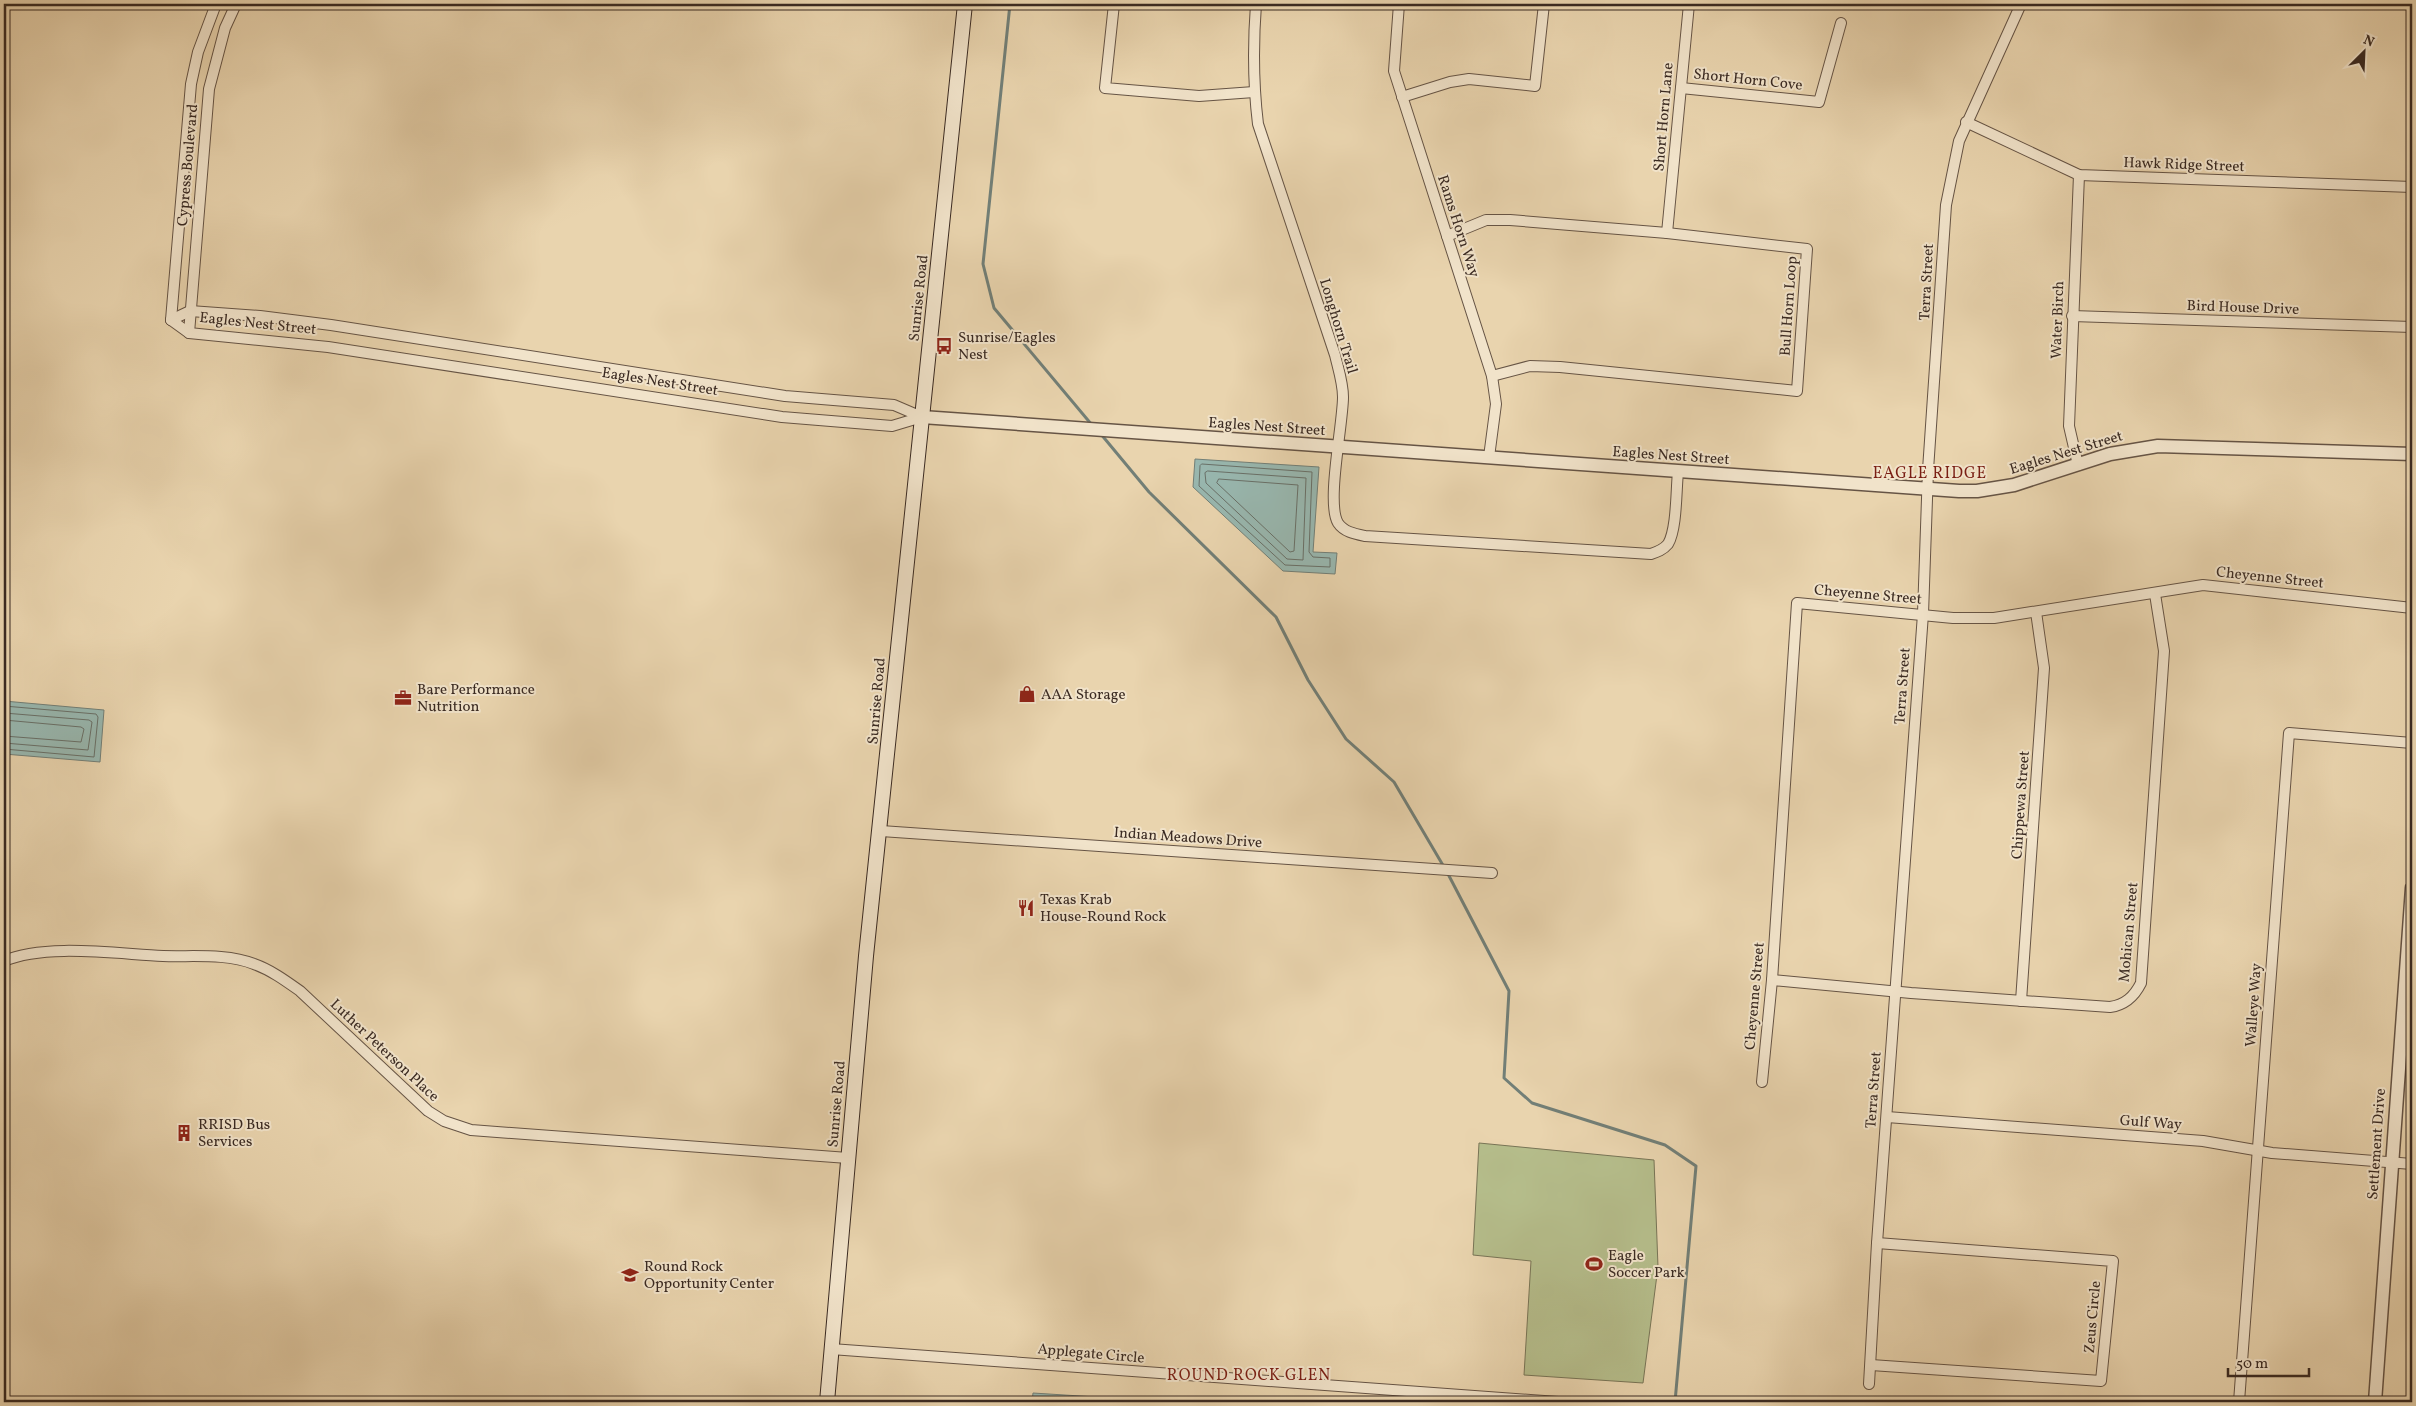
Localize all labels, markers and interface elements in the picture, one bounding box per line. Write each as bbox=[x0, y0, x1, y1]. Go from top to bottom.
north arrow bbox=[2338, 28, 2388, 78]
text: N bbox=[2360, 31, 2377, 52]
street label: Short Horn Lane bbox=[1649, 62, 1680, 172]
street label: Short Horn Cove bbox=[1692, 64, 1804, 97]
street label: Cypress Boulevard bbox=[173, 103, 204, 227]
street label: Hawk Ridge Street bbox=[2123, 153, 2245, 178]
street label: Rams Horn Way bbox=[1431, 173, 1484, 280]
street label: Terra Street bbox=[1915, 243, 1940, 321]
street label: Sunrise Road bbox=[905, 254, 934, 342]
street label: Bull Horn Loop bbox=[1776, 255, 1803, 357]
street label: Longhorn Trail bbox=[1313, 276, 1362, 377]
street label: Water Birch bbox=[2047, 281, 2070, 359]
street label: Bird House Drive bbox=[2186, 296, 2300, 321]
street label: Eagles Nest Street bbox=[198, 308, 317, 341]
place label: Sunrise/Eagles Nest bbox=[958, 328, 1056, 366]
bus stop icon: Sunrise/Eagles Nest bbox=[934, 336, 954, 356]
street label: Eagles Nest Street bbox=[600, 363, 719, 402]
street label: Eagles Nest Street bbox=[1208, 413, 1326, 442]
street label: Eagles Nest Street bbox=[2007, 426, 2126, 481]
street label: Eagles Nest Street bbox=[1612, 442, 1730, 471]
district label: EAGLE RIDGE bbox=[1873, 463, 1987, 485]
street label: Cheyenne Street bbox=[2215, 562, 2325, 595]
street label: Cheyenne Street bbox=[1813, 580, 1923, 611]
street label: Terra Street bbox=[1890, 647, 1917, 725]
street label: Sunrise Road bbox=[863, 657, 892, 745]
place label: Bare Performance Nutrition bbox=[417, 680, 535, 718]
shop icon: AAA Storage bbox=[1017, 684, 1037, 704]
place label: AAA Storage bbox=[1041, 685, 1126, 706]
office icon: Bare Performance Nutrition bbox=[393, 688, 413, 708]
street label: Chippewa Street bbox=[2007, 750, 2036, 860]
street label: Indian Meadows Drive bbox=[1113, 823, 1263, 854]
street label: Mohican Street bbox=[2115, 881, 2144, 983]
place label: Texas Krab House-Round Rock bbox=[1040, 890, 1166, 928]
restaurant icon: Texas Krab House-Round Rock bbox=[1016, 898, 1036, 918]
street label: Cheyenne Street bbox=[1740, 941, 1771, 1051]
street label: Walleye Way bbox=[2241, 962, 2268, 1048]
street label: Luther Peterson Place bbox=[325, 995, 443, 1107]
street label: Terra Street bbox=[1861, 1051, 1888, 1129]
street label: Sunrise Road bbox=[823, 1060, 852, 1148]
street label: Settlement Drive bbox=[2363, 1088, 2392, 1201]
street label: Gulf Way bbox=[2119, 1111, 2183, 1136]
place label: RRISD Bus Services bbox=[198, 1115, 270, 1153]
building icon: RRISD Bus Services bbox=[174, 1123, 194, 1143]
place label: Eagle Soccer Park bbox=[1608, 1246, 1685, 1284]
sports icon: Eagle Soccer Park bbox=[1584, 1254, 1604, 1274]
place label: Round Rock Opportunity Center bbox=[644, 1257, 774, 1295]
school or university icon: Round Rock Opportunity Center bbox=[620, 1265, 640, 1285]
street label: Zeus Circle bbox=[2080, 1280, 2107, 1354]
street label: Applegate Circle bbox=[1037, 1339, 1145, 1370]
scale bar bbox=[2228, 1346, 2310, 1378]
text: 50 m bbox=[2236, 1354, 2268, 1375]
district label: ROUND ROCK GLEN bbox=[1167, 1365, 1331, 1387]

